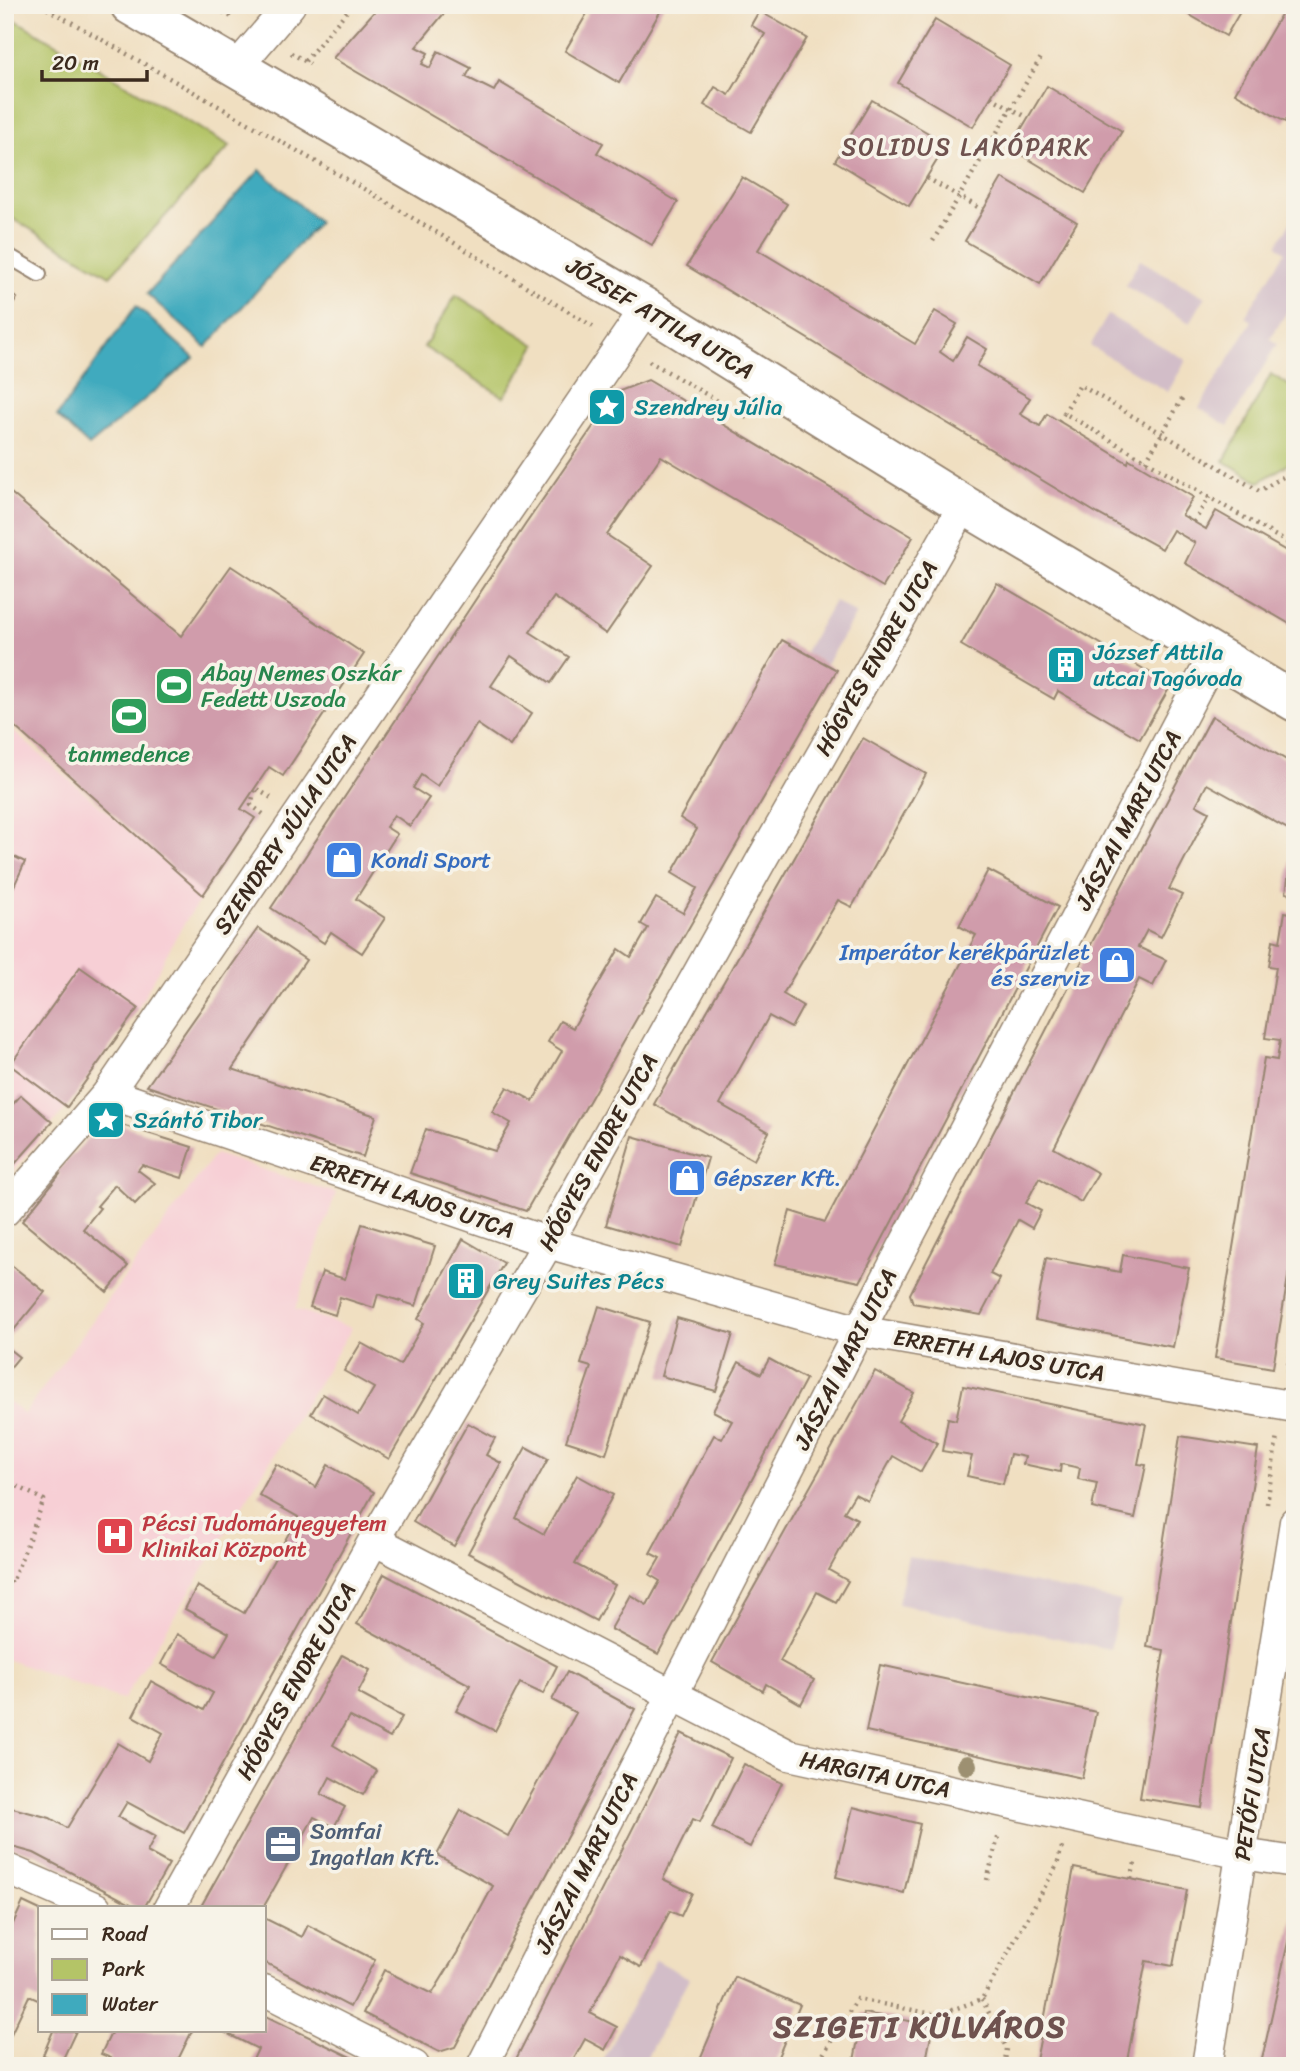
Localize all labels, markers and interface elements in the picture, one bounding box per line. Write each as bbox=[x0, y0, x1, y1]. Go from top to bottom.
scale bar bbox=[42, 38, 147, 82]
text: 20 m bbox=[52, 44, 99, 82]
district label: SOLIDUS LAKÓPARK bbox=[841, 126, 1091, 168]
street label: JÓZSEF ATTILA UTCA bbox=[557, 245, 762, 391]
place icon: Szendrey Júlia bbox=[586, 386, 628, 428]
place label: Szendrey Júlia bbox=[634, 387, 782, 428]
street label: HŐGYES ENDRE UTCA bbox=[803, 552, 949, 764]
place label: József Attila utcai Tagóvoda bbox=[1092, 632, 1243, 699]
building icon: József Attila utcai Tagóvoda bbox=[1045, 644, 1087, 686]
place label: Abay Nemes Oszkár Fedett Uszoda bbox=[200, 653, 402, 720]
sports icon: Abay Nemes Oszkár Fedett Uszoda bbox=[153, 665, 195, 707]
sports icon: tanmedence bbox=[108, 695, 150, 737]
street label: JÁSZAI MARI UTCA bbox=[1063, 723, 1193, 919]
street label: SZENDREY JÚLIA UTCA bbox=[203, 725, 368, 943]
place label: tanmedence bbox=[68, 734, 190, 775]
shop icon: Kondi Sport bbox=[323, 839, 365, 881]
place label: Kondi Sport bbox=[371, 840, 491, 881]
place label: Imperátor kerékpárüzlet és szerviz bbox=[839, 932, 1090, 999]
shop icon: Imperátor kerékpárüzlet és szerviz bbox=[1096, 944, 1138, 986]
street label: HŐGYES ENDRE UTCA bbox=[527, 1046, 670, 1259]
place icon: Szántó Tibor bbox=[85, 1099, 127, 1141]
place label: Szántó Tibor bbox=[133, 1100, 264, 1141]
street label: ERRETH LAJOS UTCA bbox=[304, 1142, 520, 1251]
shop icon: Gépszer Kft. bbox=[666, 1157, 708, 1199]
place label: Gépszer Kft. bbox=[714, 1158, 841, 1199]
building icon: Grey Suites Pécs bbox=[445, 1260, 487, 1302]
place label: Grey Suites Pécs bbox=[493, 1261, 665, 1302]
street label: JÁSZAI MARI UTCA bbox=[782, 1261, 909, 1458]
street label: ERRETH LAJOS UTCA bbox=[890, 1317, 1108, 1394]
place label: Pécsi Tudományegyetem Klinikai Központ bbox=[142, 1503, 387, 1570]
hospital icon: Pécsi Tudományegyetem Klinikai Központ bbox=[94, 1515, 136, 1557]
street label: HŐGYES ENDRE UTCA bbox=[225, 1575, 368, 1788]
street label: PETŐFI UTCA bbox=[1222, 1725, 1283, 1863]
street label: HARGITA UTCA bbox=[796, 1739, 954, 1810]
street label: JÁSZAI MARI UTCA bbox=[523, 1765, 650, 1962]
place label: Somfai Ingatlan Kft. bbox=[309, 1811, 441, 1878]
office icon: Somfai Ingatlan Kft. bbox=[262, 1823, 304, 1865]
legend bbox=[38, 1906, 266, 2032]
text: Road bbox=[102, 1915, 149, 1953]
text: Park bbox=[102, 1950, 145, 1988]
text: Water bbox=[102, 1985, 159, 2023]
district label: SZIGETI KÜLVÁROS bbox=[772, 2000, 1067, 2054]

